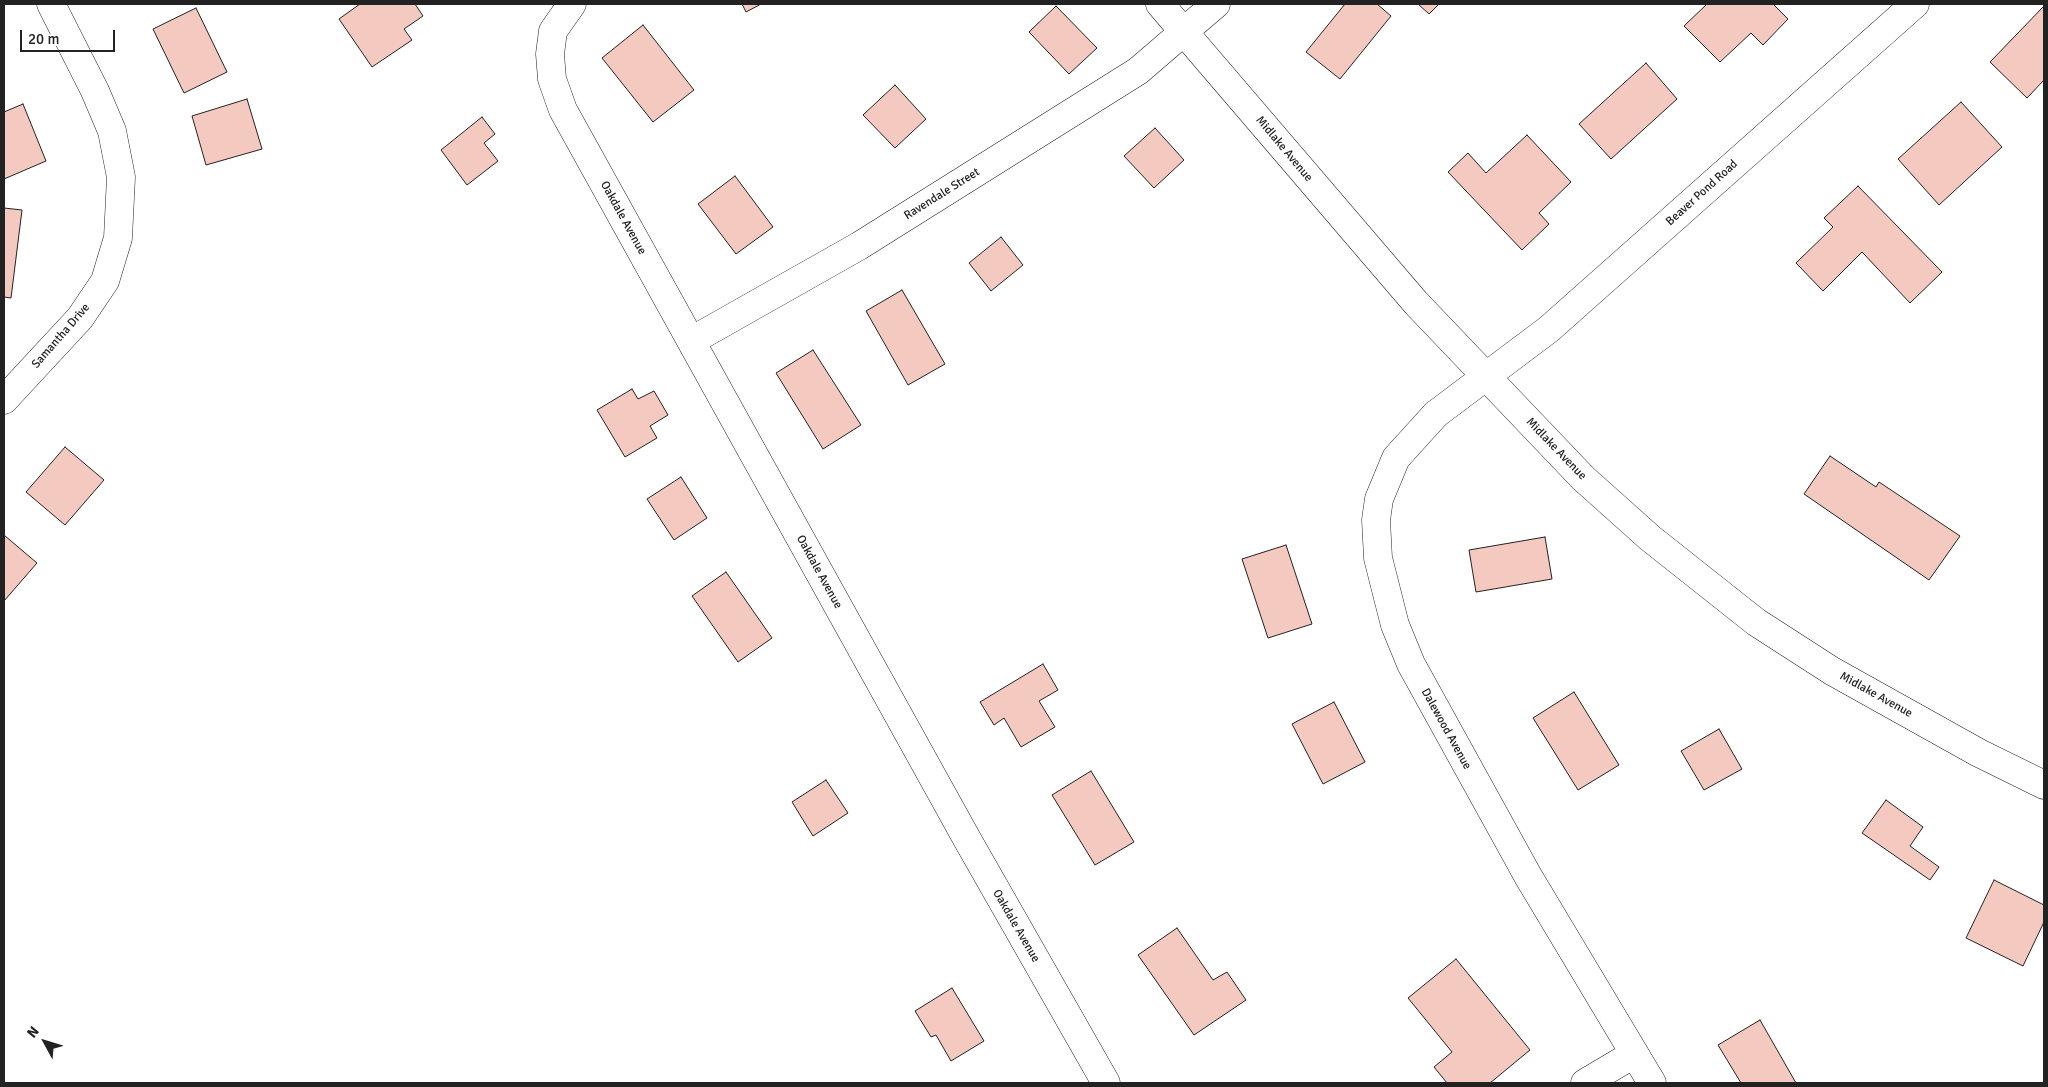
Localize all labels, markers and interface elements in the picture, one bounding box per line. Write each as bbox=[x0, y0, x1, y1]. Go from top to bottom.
scale bar bbox=[22, 20, 118, 52]
text: 20 m bbox=[28, 30, 59, 48]
street label: Midlake Avenue bbox=[1252, 113, 1316, 185]
street label: Beaver Pond Road bbox=[1663, 157, 1741, 229]
street label: Ravendale Street bbox=[901, 165, 983, 223]
street label: Oakdale Avenue bbox=[597, 179, 649, 257]
street label: Samantha Drive bbox=[29, 301, 93, 371]
street label: Midlake Avenue bbox=[1523, 415, 1589, 483]
street label: Oakdale Avenue bbox=[793, 533, 845, 611]
street label: Midlake Avenue bbox=[1837, 669, 1915, 721]
street label: Dalewood Avenue bbox=[1418, 686, 1474, 772]
street label: Oakdale Avenue bbox=[989, 887, 1043, 965]
north arrow bbox=[20, 1017, 70, 1067]
text: N bbox=[23, 1023, 43, 1041]

